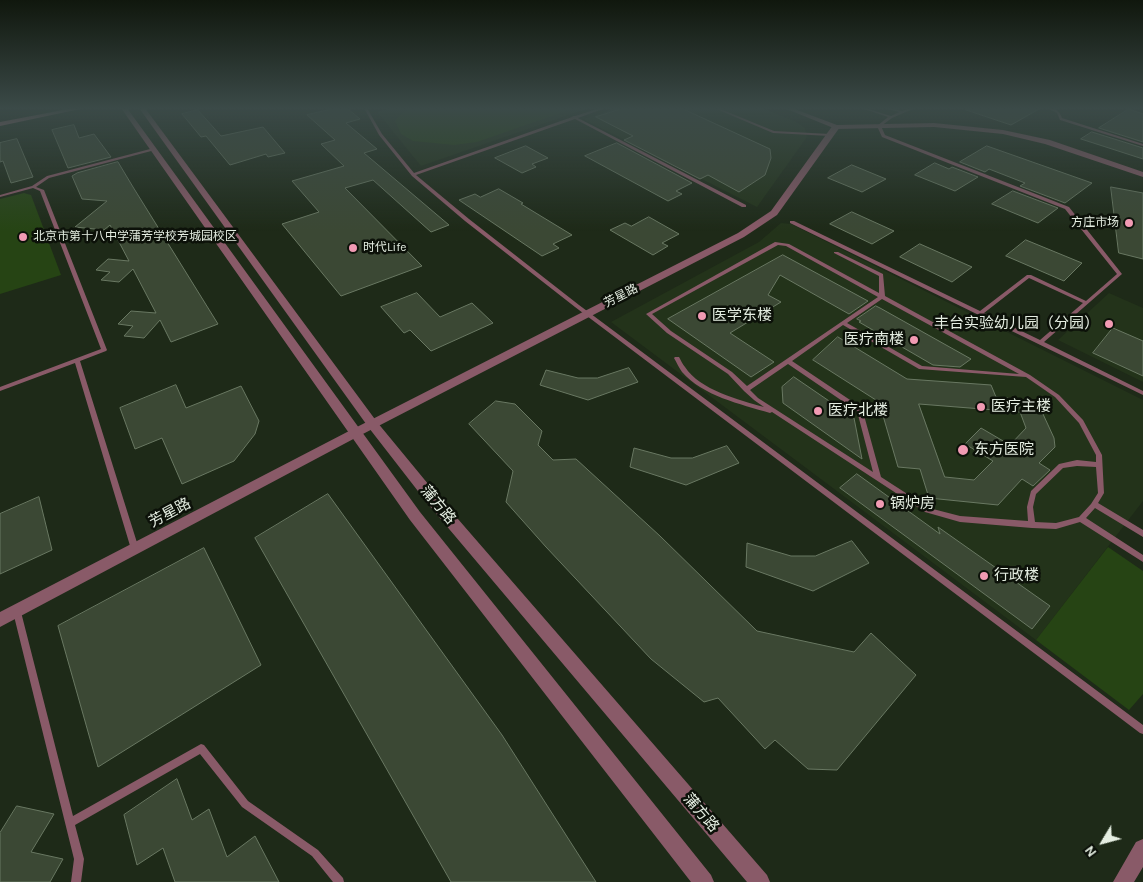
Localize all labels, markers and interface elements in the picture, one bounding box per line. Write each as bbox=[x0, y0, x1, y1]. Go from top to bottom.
place label: 方庄市场 bbox=[1071, 216, 1119, 230]
marker: 方庄市场 bbox=[1123, 217, 1135, 229]
place label: 北京市第十八中学蒲芳学校芳城园校区 bbox=[33, 230, 237, 244]
marker: 北京市第十八中学蒲芳学校芳城园校区 bbox=[17, 231, 29, 243]
place label: 时代Life bbox=[363, 241, 406, 255]
marker: 时代Life bbox=[347, 242, 359, 254]
street label: 芳星路 bbox=[602, 281, 640, 311]
place label: 医学东楼 bbox=[712, 307, 772, 325]
marker: 医学东楼 bbox=[696, 310, 708, 322]
place label: 丰台实验幼儿园（分园） bbox=[934, 315, 1099, 333]
marker: 丰台实验幼儿园（分园） bbox=[1103, 318, 1115, 330]
place label: 医疗南楼 bbox=[844, 331, 904, 349]
marker: 医疗南楼 bbox=[908, 334, 920, 346]
place label: 医疗主楼 bbox=[991, 398, 1051, 416]
marker: 医疗主楼 bbox=[975, 401, 987, 413]
place label: 医疗北楼 bbox=[828, 402, 888, 420]
marker: 医疗北楼 bbox=[812, 405, 824, 417]
place label: 东方医院 bbox=[974, 441, 1034, 459]
marker: 东方医院 bbox=[956, 443, 970, 457]
street label: 蒲方路 bbox=[417, 482, 459, 528]
street label: 芳星路 bbox=[146, 494, 194, 532]
place label: 锅炉房 bbox=[890, 495, 935, 513]
marker: 锅炉房 bbox=[874, 498, 886, 510]
place label: 行政楼 bbox=[994, 567, 1039, 585]
marker: 行政楼 bbox=[978, 570, 990, 582]
street label: 蒲方路 bbox=[679, 790, 723, 836]
north arrow bbox=[1078, 817, 1128, 867]
text: N bbox=[1081, 842, 1100, 860]

